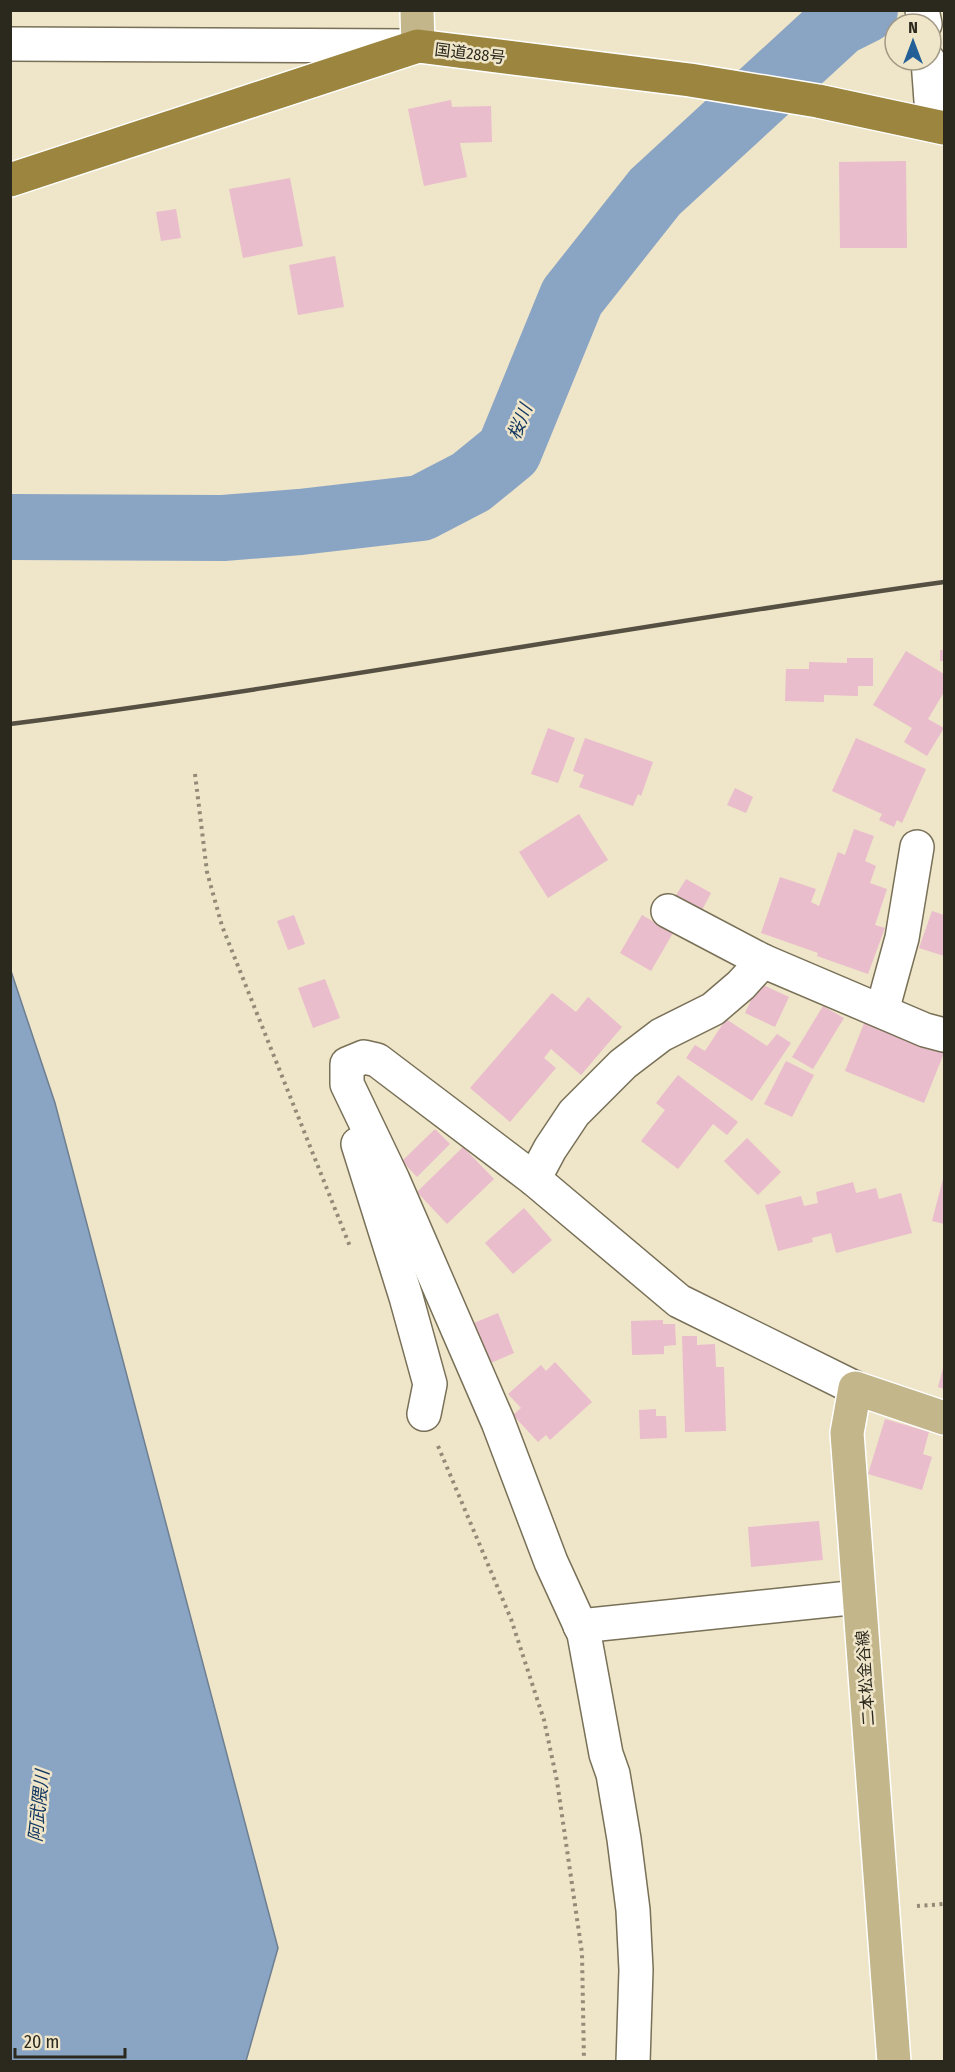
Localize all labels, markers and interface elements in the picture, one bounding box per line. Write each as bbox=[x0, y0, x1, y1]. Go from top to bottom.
north arrow bbox=[883, 12, 943, 72]
text: N bbox=[908, 18, 918, 37]
street label: 国道288号 bbox=[434, 40, 506, 67]
water label: 桜川 bbox=[503, 399, 538, 443]
street label: 二本松金谷線 bbox=[853, 1629, 878, 1727]
water label: 阿武隈川 bbox=[24, 1767, 54, 1843]
scale bar bbox=[15, 2021, 124, 2059]
text: 20 m bbox=[24, 2031, 59, 2053]

